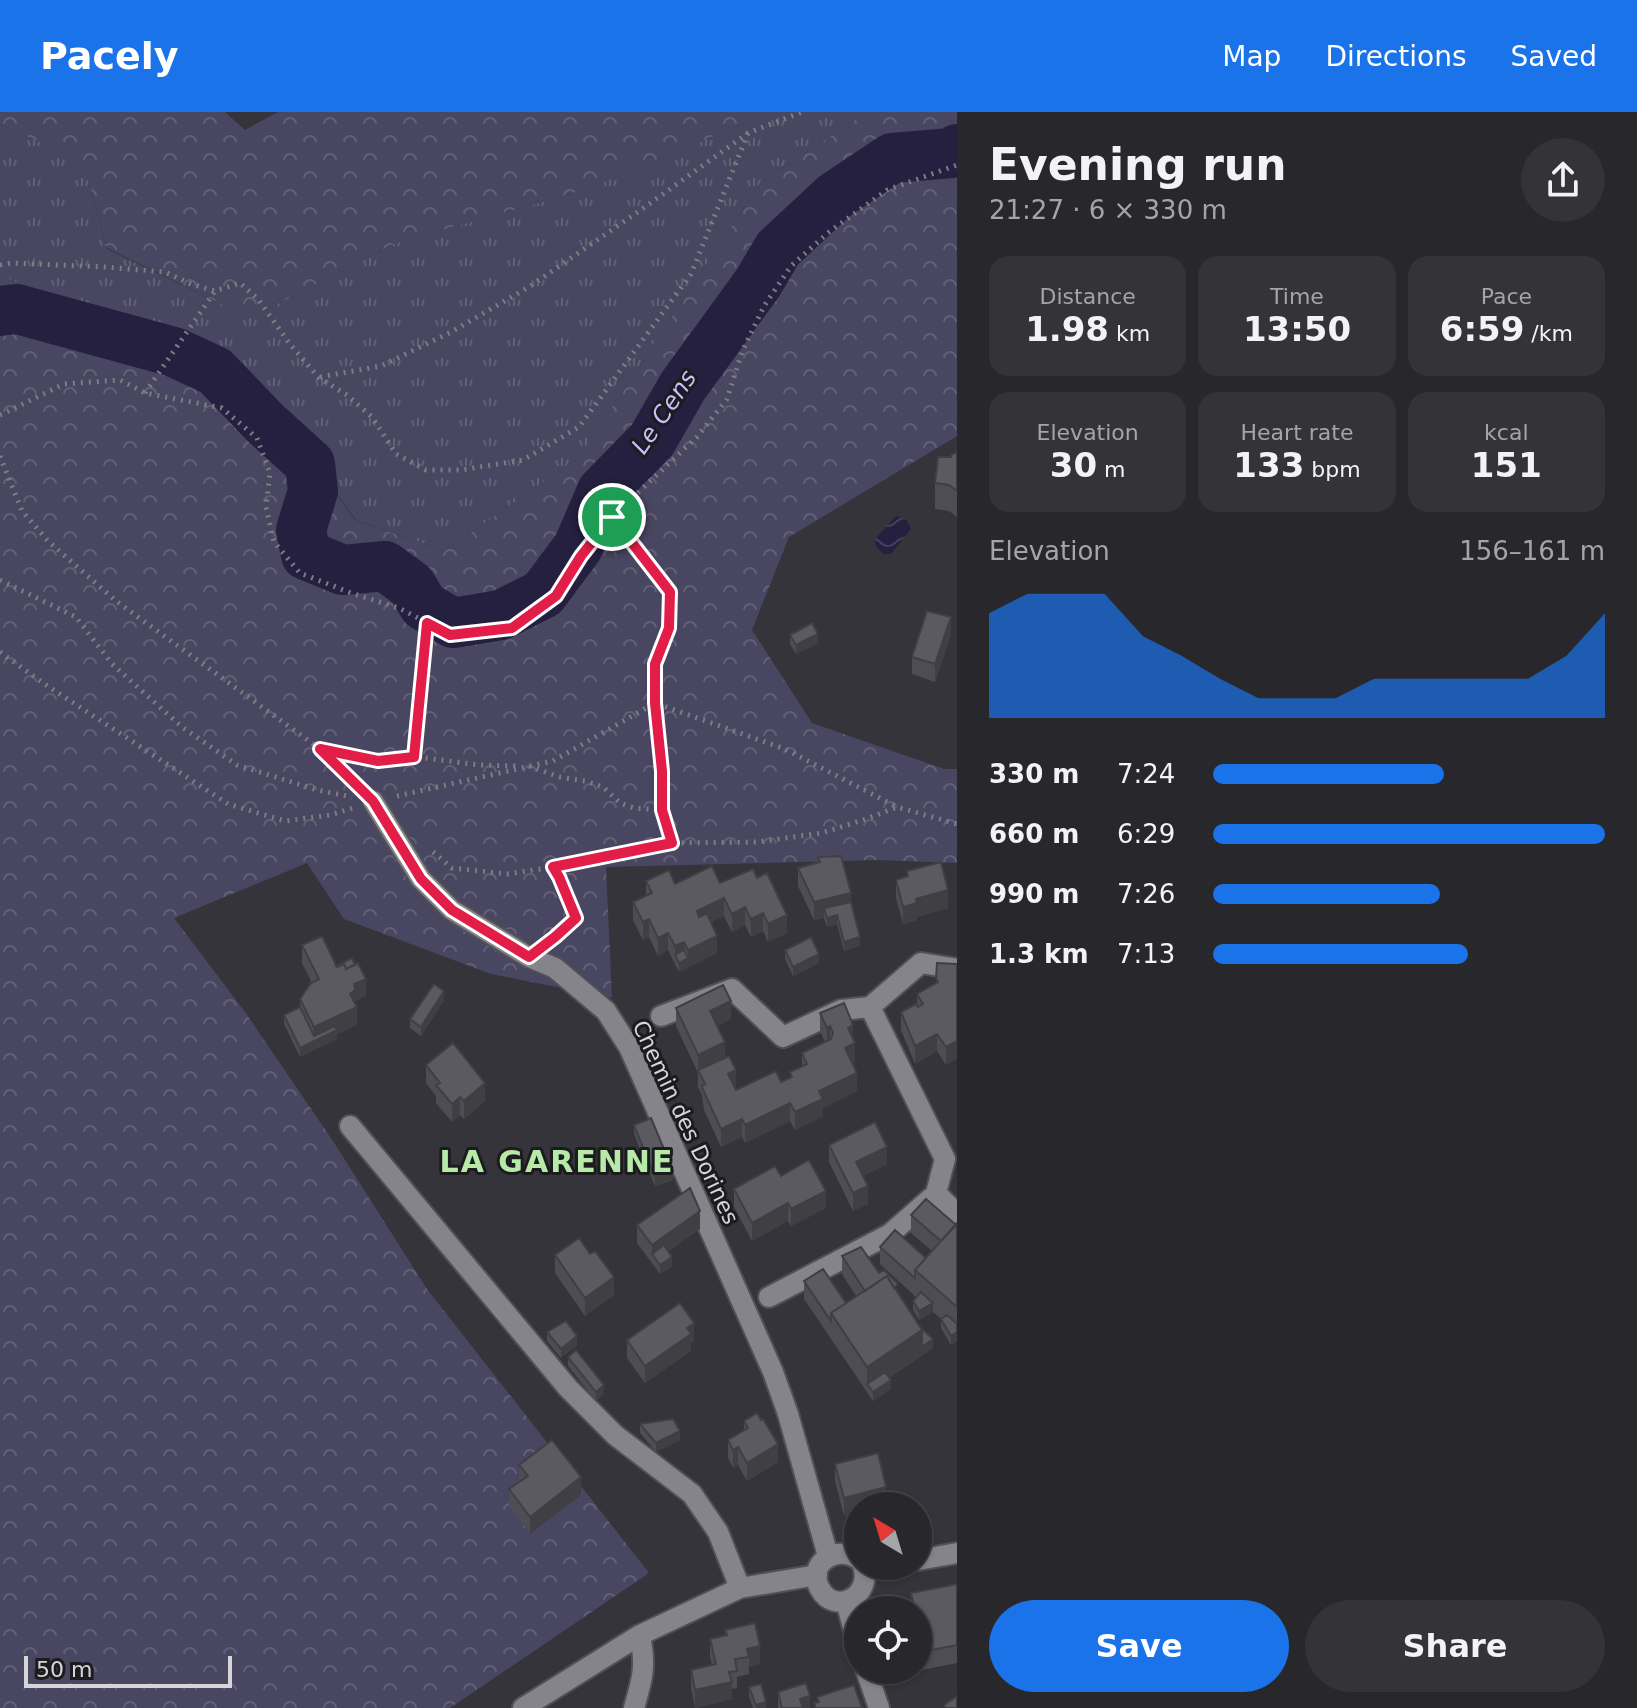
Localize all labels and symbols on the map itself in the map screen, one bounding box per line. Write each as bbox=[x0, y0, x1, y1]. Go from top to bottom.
water label: Le Cens bbox=[626, 365, 702, 459]
pin bbox=[578, 483, 646, 551]
street label: Chemin des Dorines bbox=[627, 1016, 744, 1228]
district label: LA GARENNE bbox=[440, 1144, 674, 1179]
north arrow bbox=[844, 1492, 932, 1580]
scale bar bbox=[24, 1652, 232, 1688]

